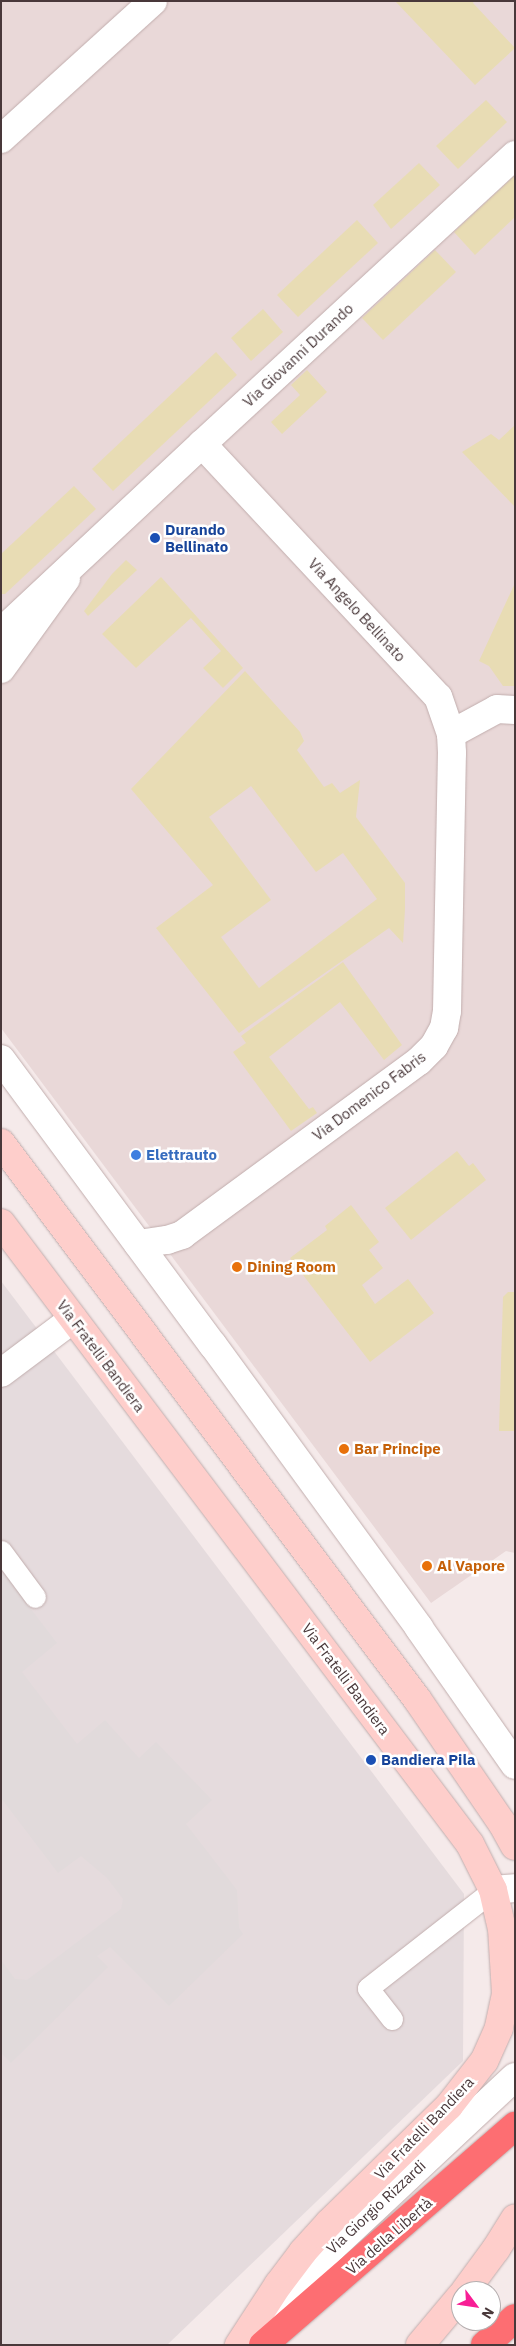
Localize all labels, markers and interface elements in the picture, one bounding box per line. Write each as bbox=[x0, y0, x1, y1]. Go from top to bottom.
street label: Via Giovanni Durando bbox=[239, 299, 357, 411]
place label: Durando Bellinato bbox=[165, 520, 228, 555]
marker: Durando Bellinato bbox=[149, 532, 161, 544]
street label: Via Angelo Bellinato bbox=[305, 555, 409, 665]
street label: Via Domenico Fabris bbox=[309, 1048, 429, 1144]
place label: Elettrauto bbox=[146, 1146, 217, 1164]
marker: Elettrauto bbox=[130, 1149, 142, 1161]
place label: Dining Room bbox=[247, 1258, 336, 1276]
marker: Dining Room bbox=[231, 1261, 243, 1273]
street label: Via Fratelli Bandiera bbox=[53, 1297, 149, 1415]
place label: Bar Principe bbox=[354, 1440, 441, 1458]
marker: Bar Principe bbox=[338, 1443, 350, 1455]
place label: Al Vapore bbox=[437, 1557, 505, 1575]
marker: Al Vapore bbox=[421, 1560, 433, 1572]
street label: Via Fratelli Bandiera bbox=[298, 1620, 394, 1738]
place label: Bandiera Pila bbox=[381, 1751, 475, 1769]
marker: Bandiera Pila bbox=[365, 1754, 377, 1766]
street label: Via Fratelli Bandiera bbox=[371, 2073, 477, 2183]
street label: Via Giorgio Rizzardi bbox=[323, 2156, 429, 2258]
street label: Via della Libertà bbox=[342, 2194, 436, 2278]
north arrow bbox=[451, 2281, 501, 2331]
text: N bbox=[478, 2304, 498, 2322]

